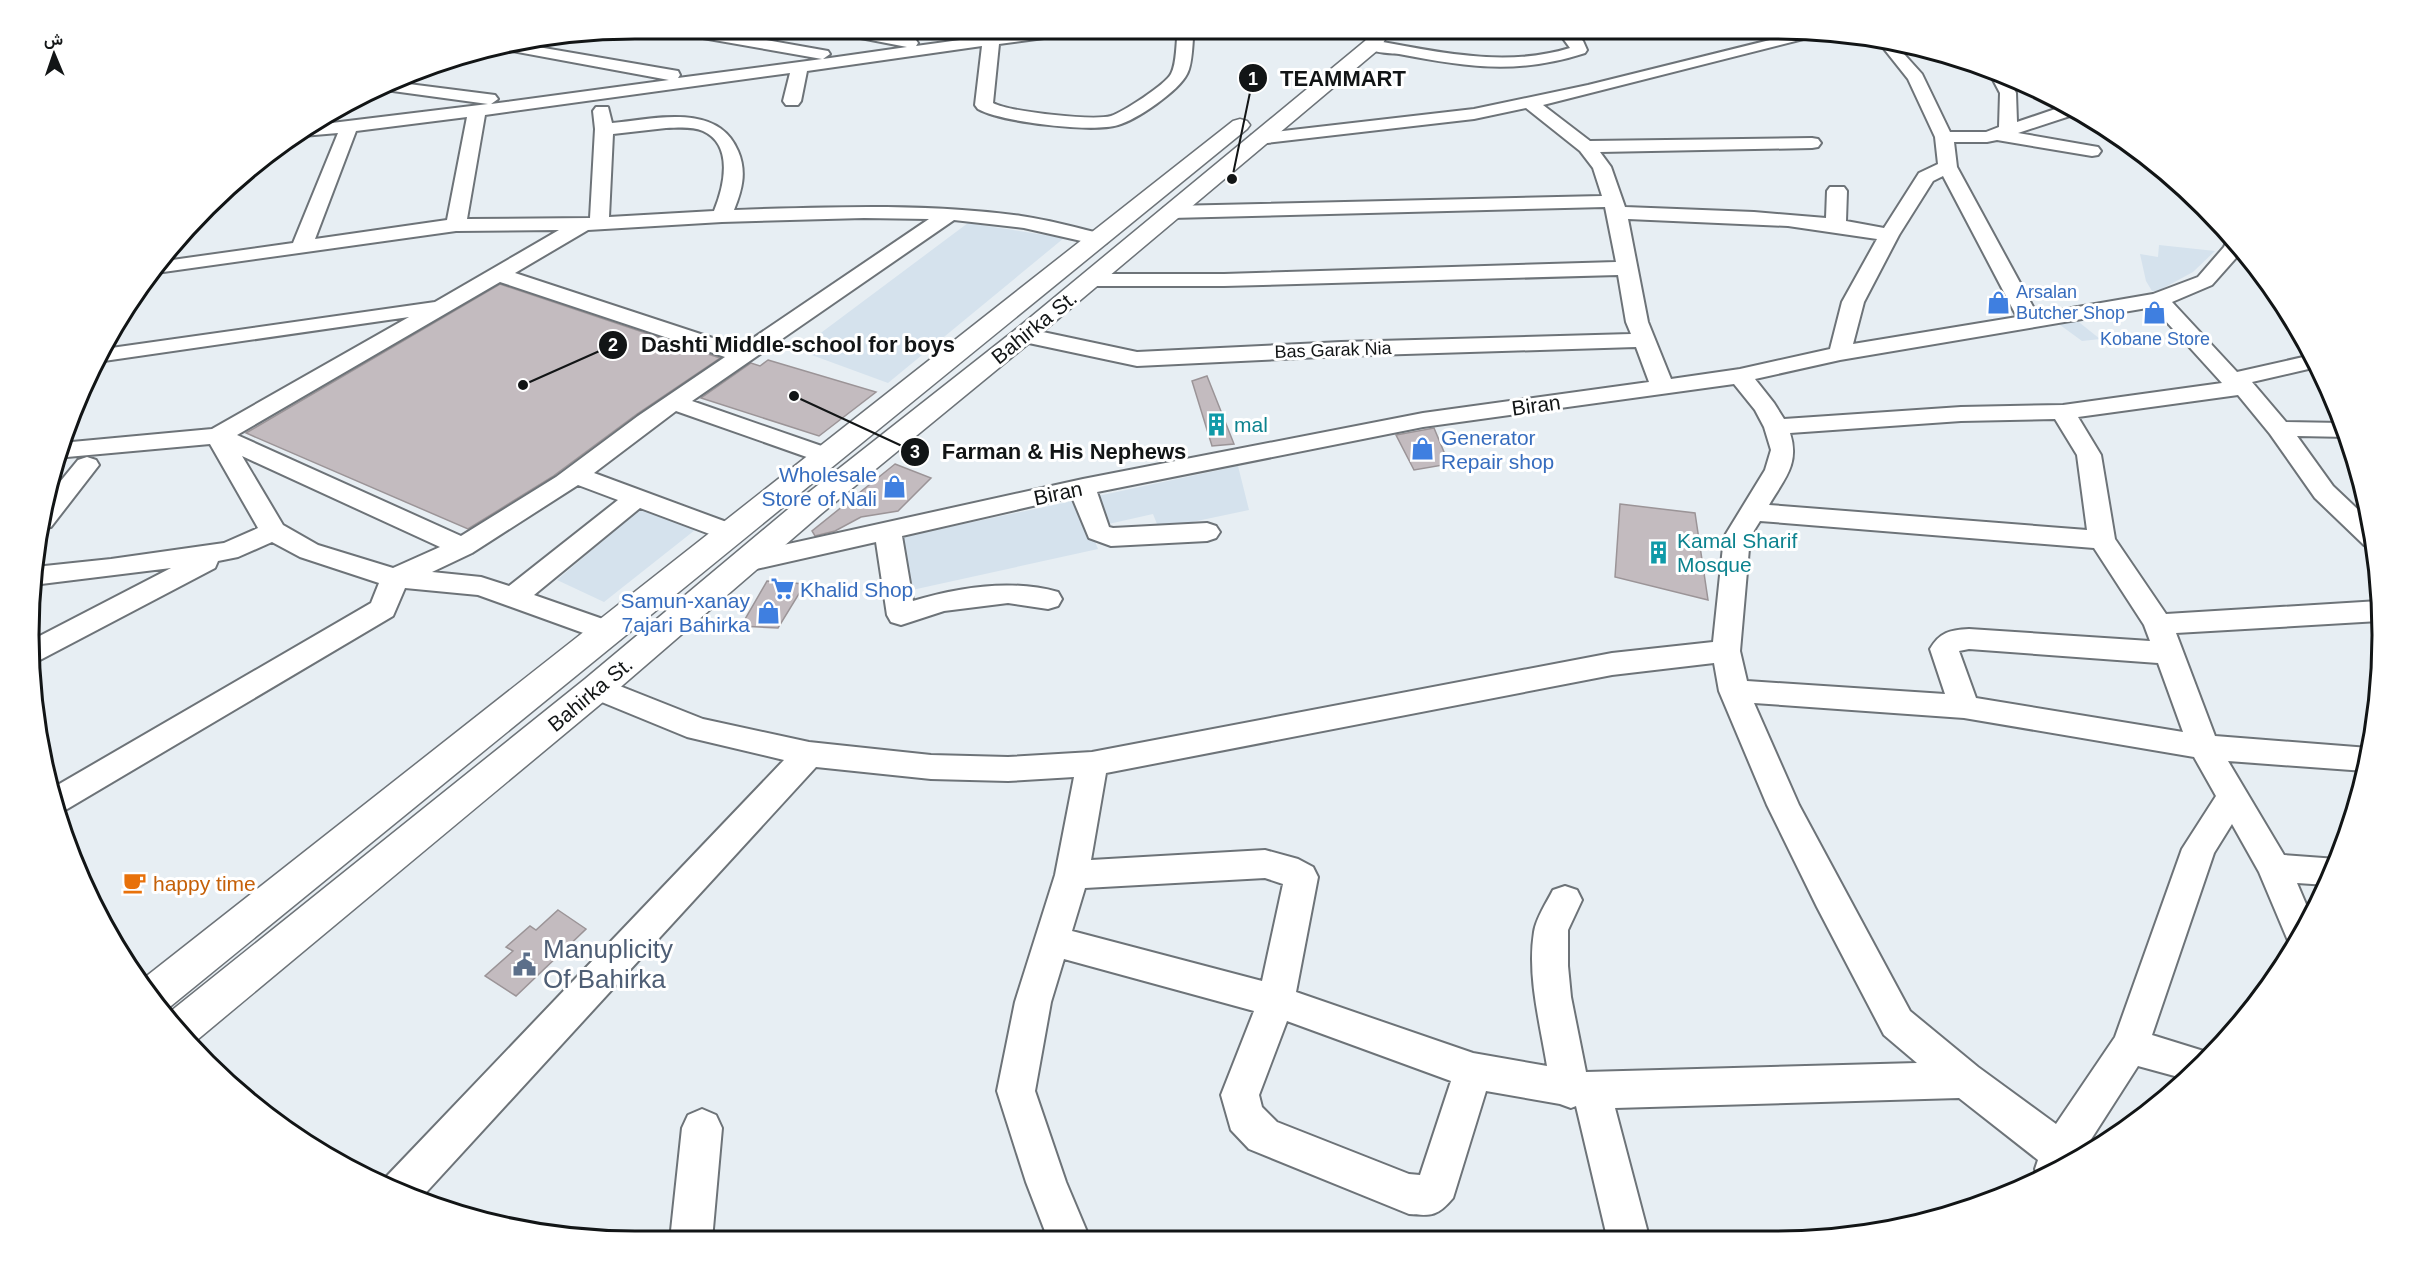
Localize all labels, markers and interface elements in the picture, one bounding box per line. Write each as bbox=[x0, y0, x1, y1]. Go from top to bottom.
north arrow bbox=[24, 24, 84, 84]
text: ش bbox=[44, 31, 63, 49]
callout: TEAMMART bbox=[1238, 58, 1418, 98]
text: TEAMMART bbox=[1280, 66, 1406, 91]
text: 1 bbox=[1248, 69, 1258, 89]
place label: Arsalan Butcher Shop bbox=[2016, 282, 2125, 323]
street label: Bahirka St. bbox=[987, 286, 1081, 368]
shop icon: Arsalan Butcher Shop bbox=[1985, 289, 2011, 315]
shop icon: Kobane Store bbox=[2142, 300, 2168, 326]
callout: Dashti Middle-school for boys bbox=[598, 325, 967, 365]
place label: Kobane Store bbox=[2100, 329, 2210, 349]
text: Dashti Middle-school for boys bbox=[641, 332, 955, 357]
text: 2 bbox=[608, 335, 618, 355]
street label: Bas Garak Nia bbox=[1274, 338, 1393, 362]
street label: Biran bbox=[1510, 390, 1562, 420]
building icon: mal bbox=[1203, 411, 1229, 437]
place label: mal bbox=[1234, 413, 1268, 436]
place label: Generator Repair shop bbox=[1441, 426, 1554, 473]
callout: Farman & His Nephews bbox=[900, 432, 1198, 472]
shop icon: Generator Repair shop bbox=[1410, 436, 1436, 462]
text: Farman & His Nephews bbox=[942, 439, 1186, 464]
text: 3 bbox=[910, 442, 920, 462]
place label: Wholesale Store of Nali bbox=[761, 463, 877, 510]
shop icon: Wholesale Store of Nali bbox=[882, 473, 908, 499]
street label: Biran bbox=[1032, 477, 1084, 509]
place label: Kamal Sharif Mosque bbox=[1677, 529, 1797, 576]
building icon: Kamal Sharif Mosque bbox=[1646, 539, 1672, 565]
supermarket icon: Khalid Shop bbox=[769, 576, 795, 602]
place label: Khalid Shop bbox=[800, 578, 913, 601]
place label: Samun-xanay 7ajari Bahirka bbox=[620, 589, 750, 636]
shop icon: Samun-xanay 7ajari Bahirka bbox=[755, 599, 781, 625]
street label: Bahirka St. bbox=[543, 652, 637, 736]
cafe icon: happy time bbox=[122, 870, 148, 896]
place label: happy time bbox=[153, 872, 256, 895]
place label: Manuplicity Of Bahirka bbox=[543, 934, 673, 994]
public building icon: Manuplicity Of Bahirka bbox=[512, 951, 538, 977]

